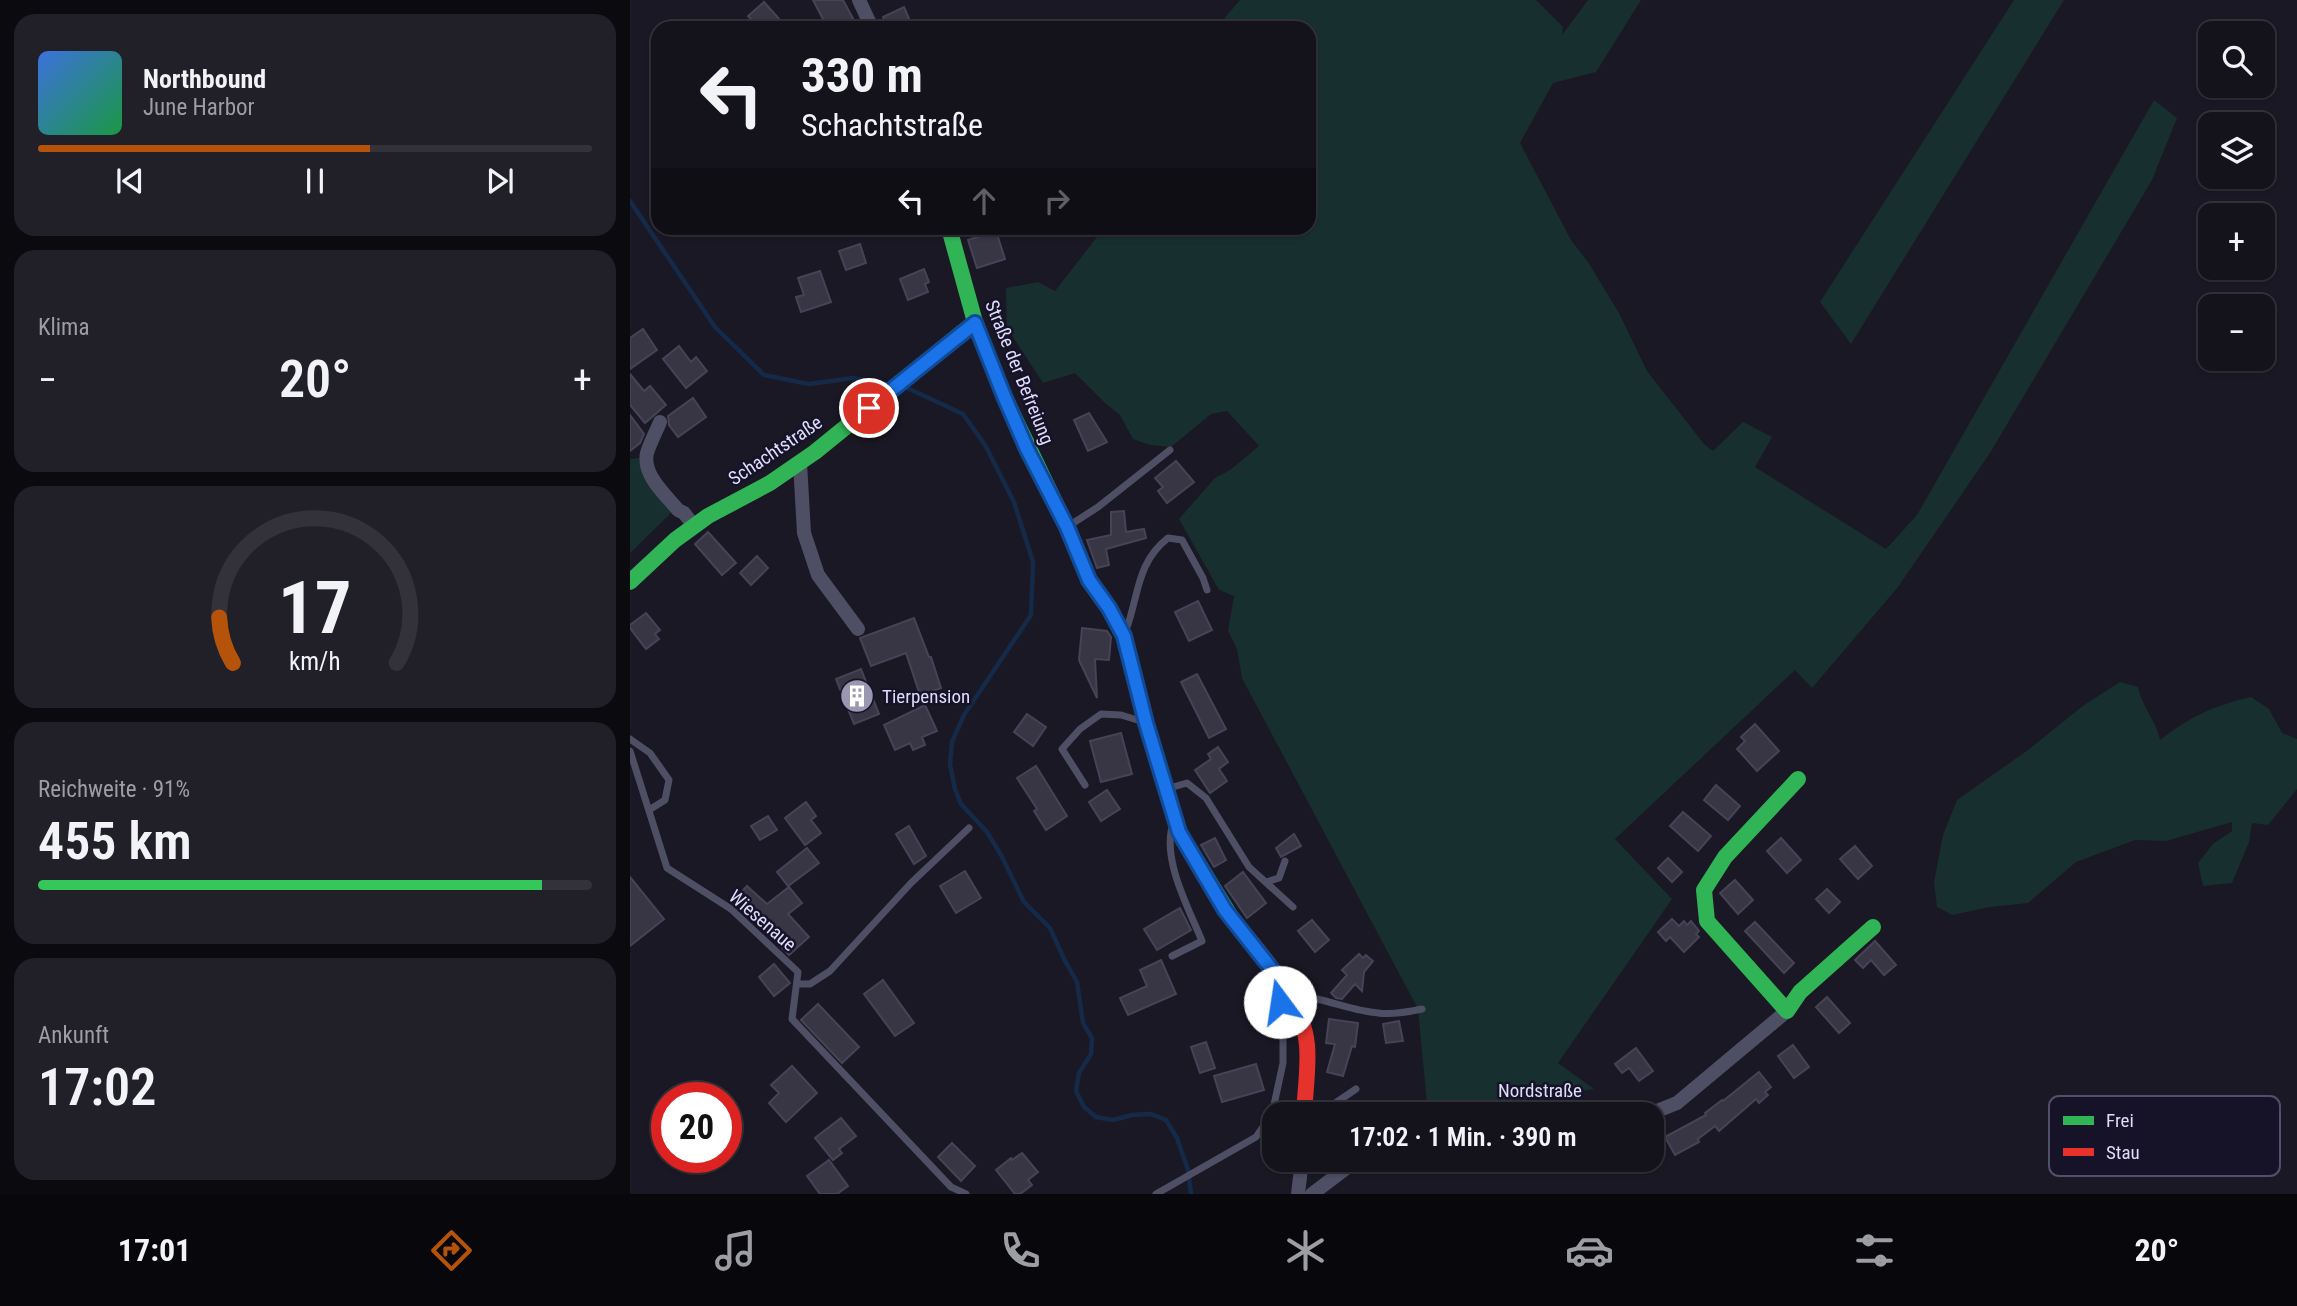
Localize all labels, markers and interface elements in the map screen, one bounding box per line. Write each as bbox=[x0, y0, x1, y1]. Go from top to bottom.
map controls bbox=[2198, 21, 2275, 371]
button: search bbox=[2198, 21, 2275, 98]
text: 330 m bbox=[801, 47, 923, 104]
icon: left bbox=[686, 49, 777, 140]
text: Northbound bbox=[143, 64, 266, 94]
text: June Harbor bbox=[143, 94, 255, 121]
text: Schachtstraße bbox=[801, 106, 983, 144]
button: layers bbox=[2198, 112, 2275, 189]
icon: previous bbox=[111, 162, 149, 200]
icon: pause bbox=[296, 162, 334, 200]
icon: next bbox=[481, 162, 519, 200]
icon: left bbox=[892, 182, 930, 220]
icon: ahead bbox=[965, 182, 1003, 220]
icon: right bbox=[1038, 182, 1076, 220]
button: + bbox=[2198, 203, 2275, 280]
button: − bbox=[2198, 294, 2275, 371]
street label: Straße der Befreiung bbox=[980, 297, 1059, 448]
text: Klima bbox=[38, 314, 89, 341]
text: 20° bbox=[279, 349, 351, 410]
text: − bbox=[38, 358, 57, 402]
text: + bbox=[573, 358, 592, 402]
pin bbox=[839, 378, 899, 438]
icon: arrive bbox=[850, 389, 888, 427]
street label: Schachtstraße bbox=[724, 411, 827, 490]
text: 17 bbox=[278, 565, 352, 651]
text: km/h bbox=[289, 647, 341, 676]
building icon: Tierpension bbox=[838, 677, 876, 715]
place label: Tierpension bbox=[882, 685, 970, 708]
text: Reichweite · 91% bbox=[38, 776, 190, 803]
text: 455 km bbox=[38, 811, 192, 872]
street label: Wiesenaue bbox=[724, 885, 801, 956]
position arrow bbox=[1243, 965, 1317, 1039]
text: Ankunft bbox=[38, 1022, 109, 1049]
text: 17:02 bbox=[38, 1057, 156, 1118]
street label: Nordstraße bbox=[1498, 1079, 1582, 1102]
speed limit sign: 20 bbox=[651, 1082, 742, 1173]
legend bbox=[2049, 1096, 2280, 1176]
text: Frei bbox=[2106, 1109, 2134, 1132]
text: 17:02 · 1 Min. · 390 m bbox=[1349, 1122, 1577, 1152]
text: Stau bbox=[2106, 1141, 2140, 1164]
icon: directions bbox=[427, 1226, 476, 1275]
icon: music bbox=[711, 1226, 760, 1275]
icon: phone bbox=[996, 1226, 1045, 1275]
icon: climate bbox=[1281, 1226, 1330, 1275]
icon: car bbox=[1565, 1226, 1614, 1275]
icon: filters bbox=[1850, 1226, 1899, 1275]
text: 17:01 bbox=[118, 1231, 191, 1269]
text: 20° bbox=[2134, 1231, 2179, 1269]

